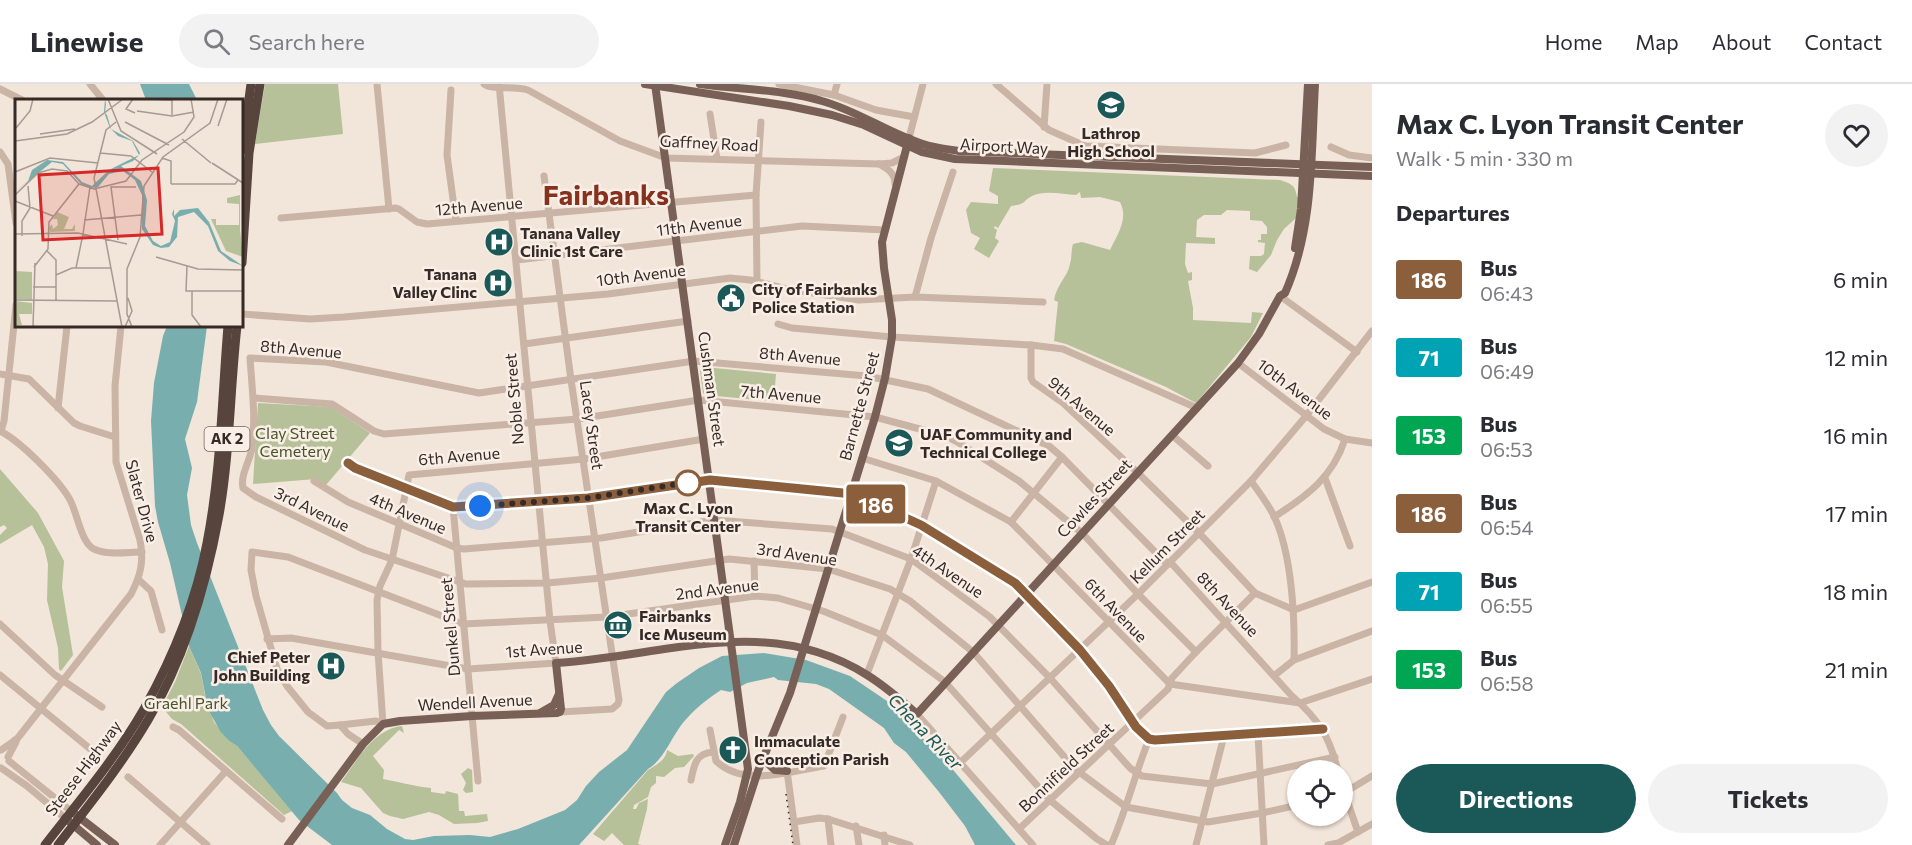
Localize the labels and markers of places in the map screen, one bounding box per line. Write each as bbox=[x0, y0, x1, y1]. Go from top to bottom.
school or university icon: Lathrop High School bbox=[1095, 89, 1127, 121]
place label: Lathrop High School bbox=[1067, 123, 1155, 160]
place label: Tanana Valley Clinic 1st Care bbox=[520, 223, 623, 260]
hospital icon: Tanana Valley Clinic 1st Care bbox=[483, 226, 515, 258]
place label: Tanana Valley Clinc bbox=[393, 264, 477, 301]
hospital icon: Tanana Valley Clinc bbox=[482, 267, 514, 299]
place label: City of Fairbanks Police Station bbox=[752, 279, 877, 316]
public building icon: City of Fairbanks Police Station bbox=[715, 282, 747, 314]
place label: UAF Community and Technical College bbox=[920, 424, 1072, 461]
school or university icon: UAF Community and Technical College bbox=[883, 427, 915, 459]
marker: Max C. Lyon Transit Center bbox=[675, 470, 701, 496]
place label: Max C. Lyon Transit Center bbox=[635, 498, 741, 535]
place label: Fairbanks Ice Museum bbox=[639, 606, 727, 643]
museum icon: Fairbanks Ice Museum bbox=[602, 609, 634, 641]
place label: Chief Peter John Building bbox=[213, 647, 310, 684]
hospital icon: Chief Peter John Building bbox=[315, 650, 347, 682]
place label: Immaculate Conception Parish bbox=[754, 731, 889, 768]
church icon: Immaculate Conception Parish bbox=[717, 734, 749, 766]

